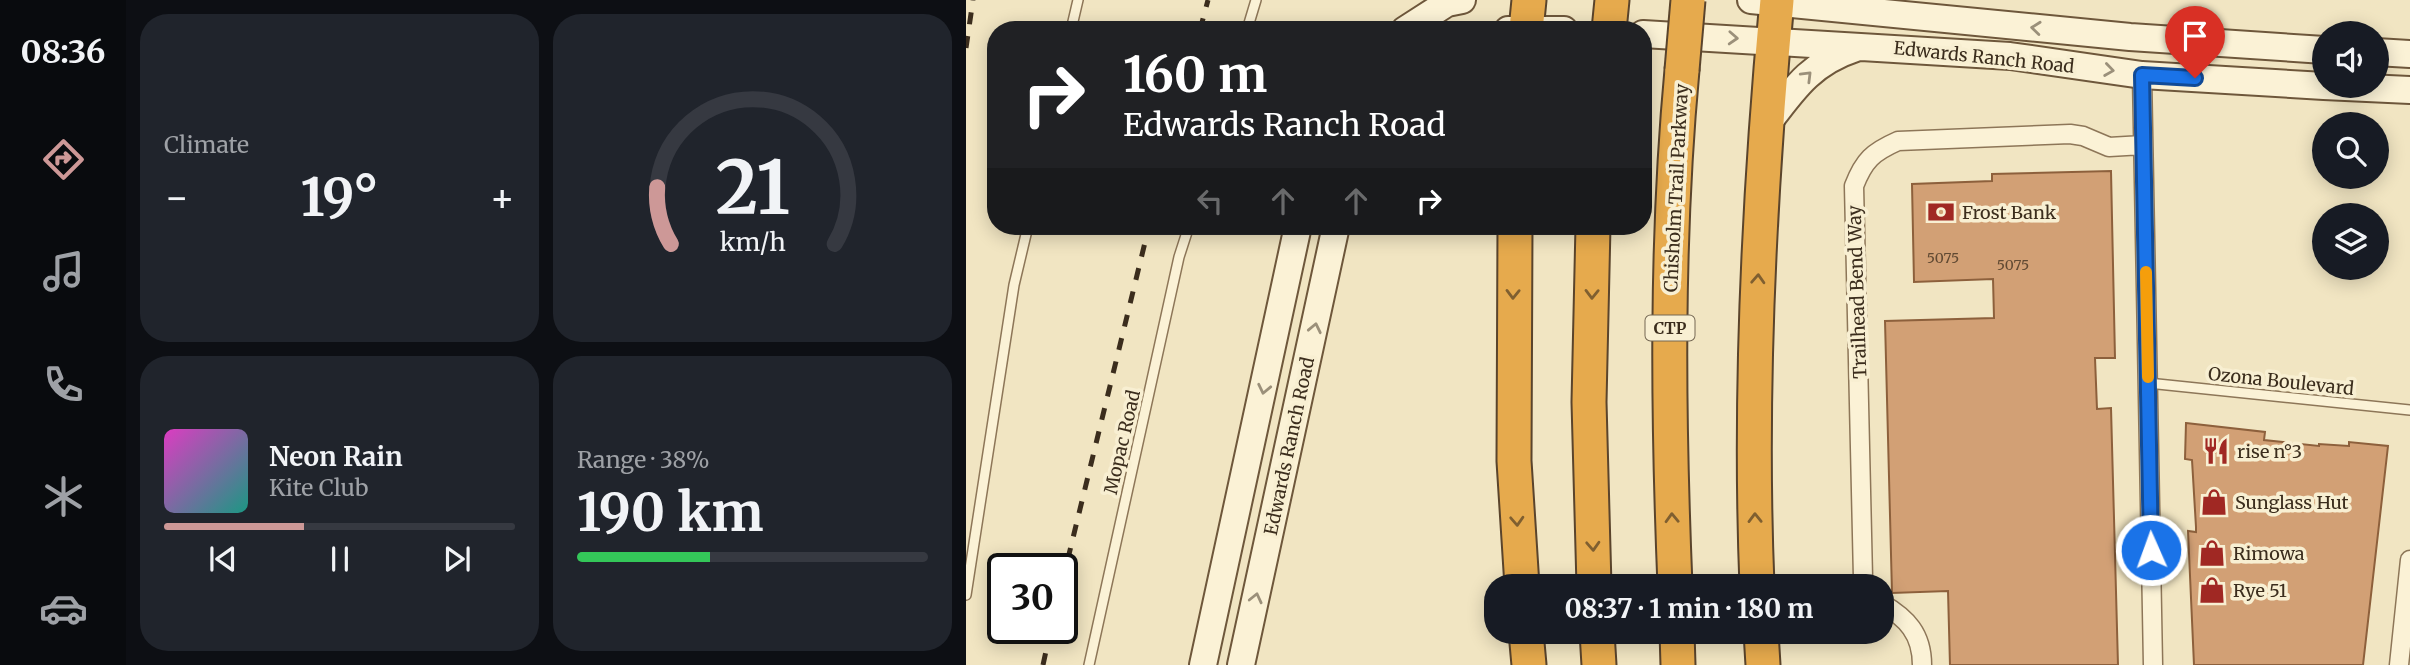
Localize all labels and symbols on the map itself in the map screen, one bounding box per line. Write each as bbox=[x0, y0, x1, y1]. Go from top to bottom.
pin bbox=[2165, 6, 2225, 78]
one-way arrow bbox=[2030, 20, 2042, 35]
one-way arrow bbox=[1727, 31, 1738, 46]
street label: Edwards Ranch Road bbox=[1892, 36, 2076, 78]
one-way arrow bbox=[2103, 62, 2115, 77]
one-way arrow bbox=[1798, 71, 1811, 84]
street label: Chisholm Trail Parkway bbox=[1659, 83, 1693, 293]
bank icon: Frost Bank bbox=[1926, 197, 1956, 227]
place label: Frost Bank bbox=[1962, 201, 2057, 224]
street label: Trailhead Bend Way bbox=[1842, 204, 1872, 379]
house number: 5075 bbox=[1927, 249, 1959, 267]
house number: 5075 bbox=[1997, 256, 2029, 274]
one-way arrow bbox=[1750, 274, 1765, 285]
one-way arrow bbox=[1505, 289, 1521, 300]
one-way arrow bbox=[1584, 289, 1600, 300]
road number: CTP bbox=[1646, 316, 1694, 340]
one-way arrow bbox=[1307, 322, 1322, 334]
street label: Edwards Ranch Road bbox=[1259, 355, 1319, 537]
street label: Ozona Boulevard bbox=[2207, 362, 2355, 400]
one-way arrow bbox=[1257, 383, 1272, 395]
street label: Mopac Road bbox=[1099, 388, 1145, 496]
restaurant icon: rise n°3 bbox=[2201, 436, 2231, 466]
place label: rise n°3 bbox=[2237, 440, 2302, 463]
shop icon: Sunglass Hut bbox=[2199, 487, 2229, 517]
place label: Sunglass Hut bbox=[2235, 491, 2349, 514]
one-way arrow bbox=[1665, 512, 1680, 523]
one-way arrow bbox=[1747, 512, 1762, 523]
position arrow bbox=[2114, 513, 2188, 587]
one-way arrow bbox=[1510, 516, 1525, 527]
shop icon: Rimowa bbox=[2197, 538, 2227, 568]
one-way arrow bbox=[1585, 541, 1600, 552]
place label: Rimowa bbox=[2233, 542, 2305, 565]
speed limit sign: 30 bbox=[987, 553, 1078, 644]
shop icon: Rye 51 bbox=[2197, 575, 2227, 605]
place label: Rye 51 bbox=[2233, 579, 2287, 602]
one-way arrow bbox=[1247, 592, 1262, 604]

